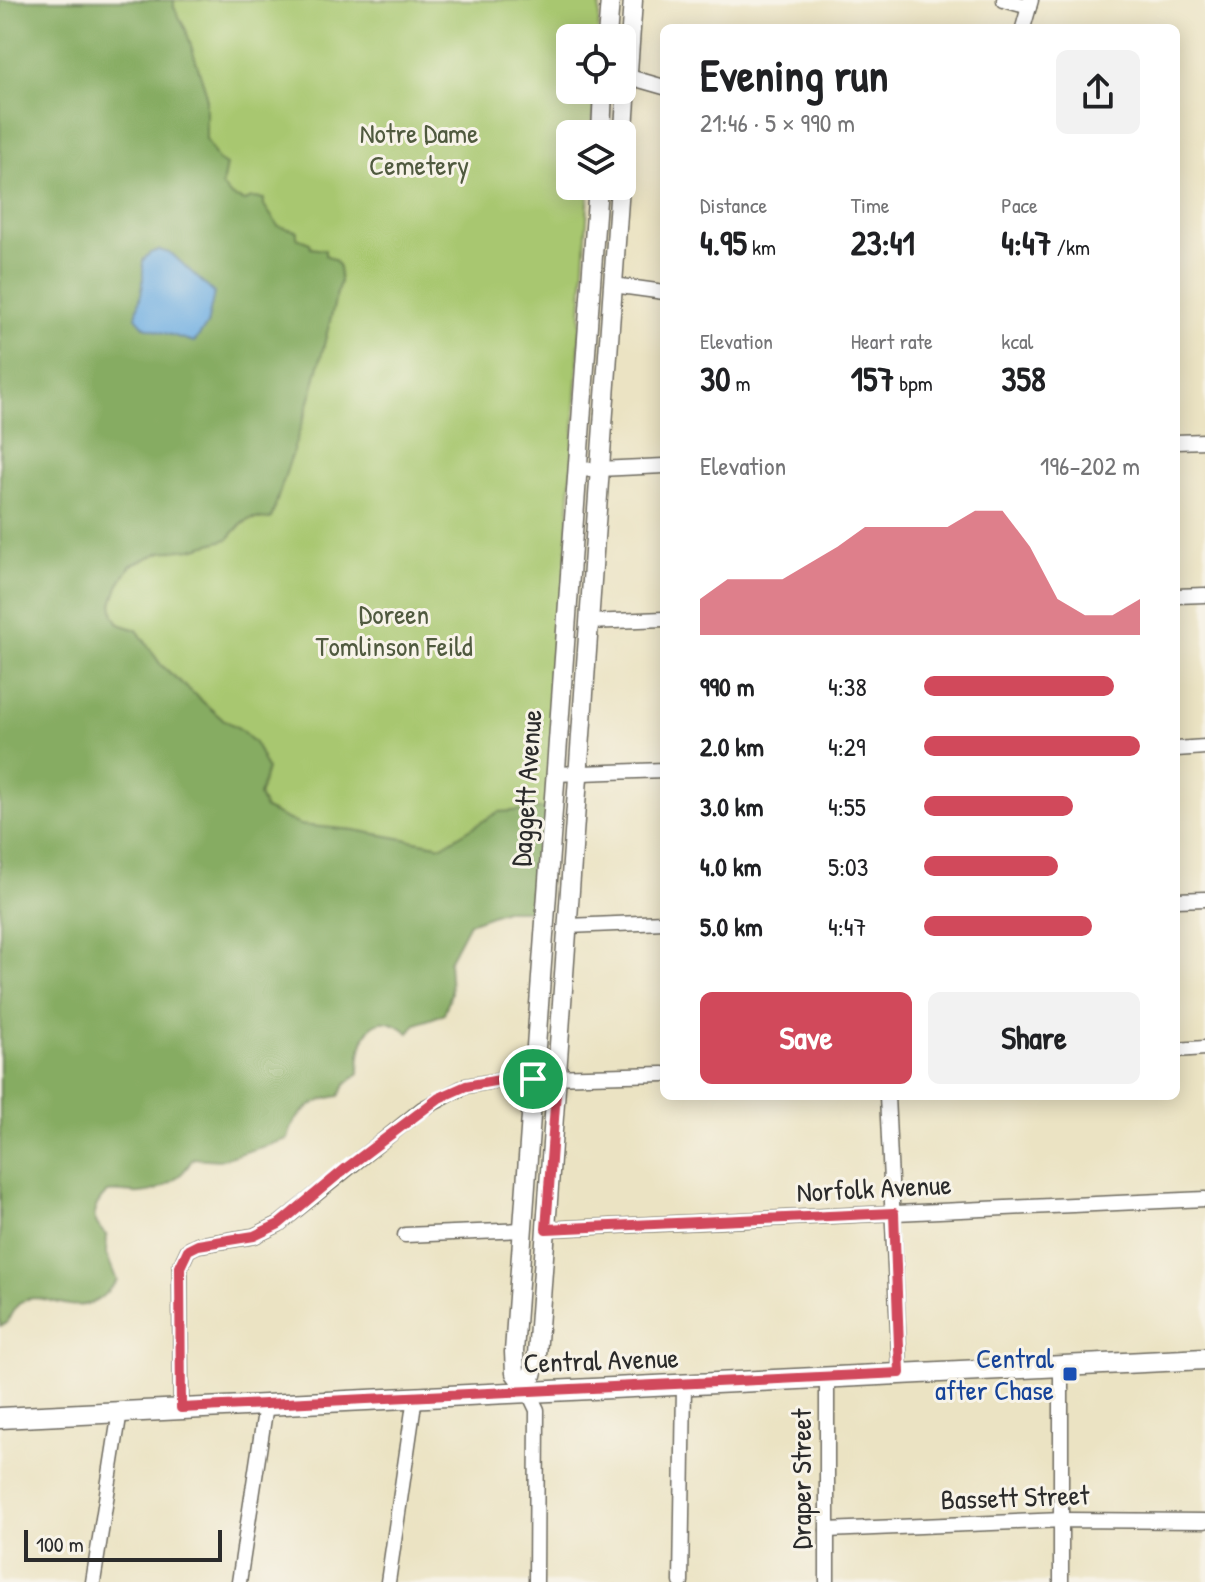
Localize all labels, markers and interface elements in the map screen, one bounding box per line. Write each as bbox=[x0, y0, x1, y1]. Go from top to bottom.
map controls bbox=[556, 24, 636, 200]
button: locate bbox=[556, 24, 636, 104]
text: Evening run bbox=[700, 45, 888, 105]
button: share bbox=[1056, 50, 1140, 134]
text: 21:46 · 5 × 990 m bbox=[700, 105, 855, 140]
park label: Notre Dame Cemetery bbox=[360, 114, 478, 184]
button: layers bbox=[556, 120, 636, 200]
text: Distance bbox=[700, 190, 767, 220]
text: Time bbox=[851, 190, 890, 220]
text: Pace bbox=[1001, 190, 1038, 220]
text: 4.95 bbox=[700, 220, 747, 266]
text: 23:41 bbox=[851, 220, 915, 266]
text: 4:47 bbox=[1001, 220, 1052, 266]
text: km bbox=[747, 232, 776, 262]
text: /km bbox=[1052, 232, 1090, 262]
text: Elevation bbox=[700, 326, 773, 356]
text: Heart rate bbox=[851, 326, 933, 356]
text: kcal bbox=[1001, 326, 1033, 356]
text: 30 bbox=[700, 356, 730, 402]
text: 157 bbox=[851, 356, 894, 402]
text: 358 bbox=[1001, 356, 1046, 402]
text: m bbox=[730, 368, 751, 398]
text: bpm bbox=[894, 368, 933, 398]
text: Elevation bbox=[700, 448, 786, 483]
text: 196–202 m bbox=[1040, 448, 1140, 483]
park label: Doreen Tomlinson Feild bbox=[315, 595, 473, 665]
text: 990 m bbox=[700, 669, 754, 704]
text: 4:38 bbox=[828, 669, 867, 704]
street label: Daggett Avenue bbox=[502, 708, 550, 868]
text: 2.0 km bbox=[700, 729, 764, 764]
text: 4:29 bbox=[828, 729, 866, 764]
text: 3.0 km bbox=[700, 789, 763, 824]
text: 4:55 bbox=[828, 789, 866, 824]
text: 4.0 km bbox=[700, 849, 761, 884]
text: 5:03 bbox=[828, 849, 868, 884]
text: 5.0 km bbox=[700, 909, 763, 944]
text: 4:47 bbox=[828, 909, 866, 944]
button: Save bbox=[700, 992, 912, 1084]
button: Share bbox=[928, 992, 1140, 1084]
pin bbox=[499, 1045, 567, 1113]
icon: arrive bbox=[511, 1057, 555, 1101]
street label: Norfolk Avenue bbox=[796, 1165, 952, 1211]
street label: Central Avenue bbox=[523, 1338, 679, 1382]
place label: Central after Chase bbox=[935, 1339, 1055, 1409]
marker: Central after Chase bbox=[1061, 1365, 1079, 1383]
street label: Draper Street bbox=[782, 1408, 820, 1549]
street label: Bassett Street bbox=[940, 1475, 1090, 1519]
scale bar bbox=[24, 1526, 222, 1562]
text: 100 m bbox=[36, 1529, 84, 1559]

